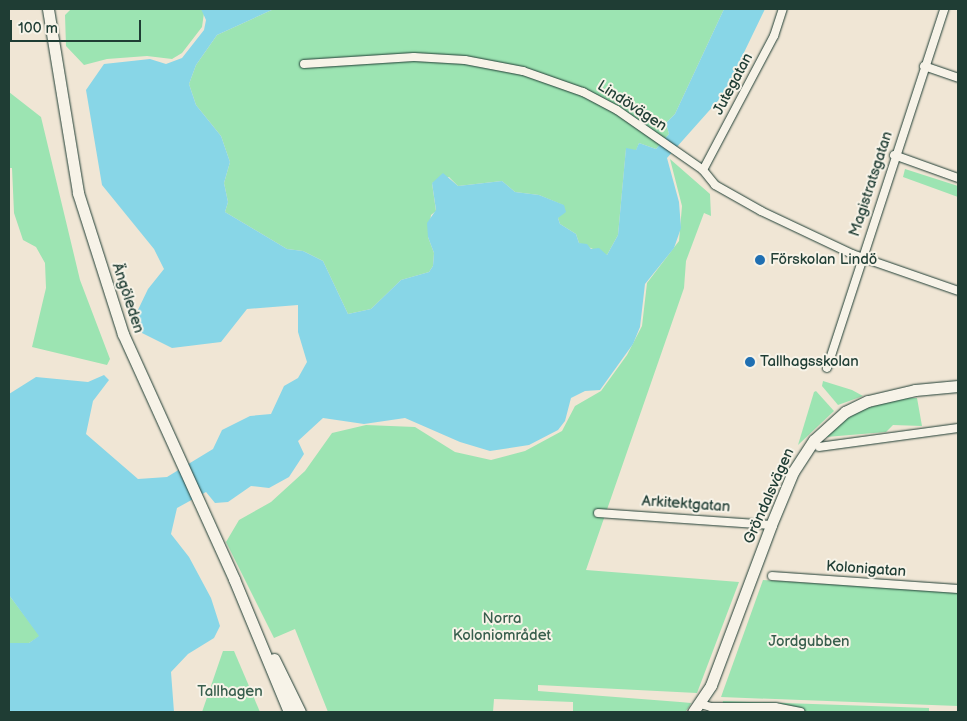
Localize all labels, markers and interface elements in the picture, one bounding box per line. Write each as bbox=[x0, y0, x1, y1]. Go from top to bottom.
scale bar bbox=[12, 10, 144, 42]
text: 100 m bbox=[18, 19, 58, 38]
street label: Jutegatan bbox=[709, 50, 757, 118]
street label: Lindövägen bbox=[594, 77, 670, 135]
street label: Magistratsgatan bbox=[846, 129, 896, 239]
place label: Förskolan Lindö bbox=[770, 251, 877, 269]
marker: Förskolan Lindö bbox=[754, 254, 766, 266]
street label: Ängöleden bbox=[108, 261, 148, 335]
place label: Tallhagsskolan bbox=[760, 353, 859, 371]
marker: Tallhagsskolan bbox=[744, 356, 756, 368]
street label: Gröndalsvägen bbox=[740, 445, 798, 547]
street label: Arkitektgatan bbox=[641, 492, 731, 516]
street label: Kolonigatan bbox=[825, 557, 907, 581]
park label: Norra Koloniområdet bbox=[453, 609, 551, 644]
park label: Jordgubben bbox=[768, 633, 850, 651]
park label: Tallhagen bbox=[197, 683, 263, 701]

